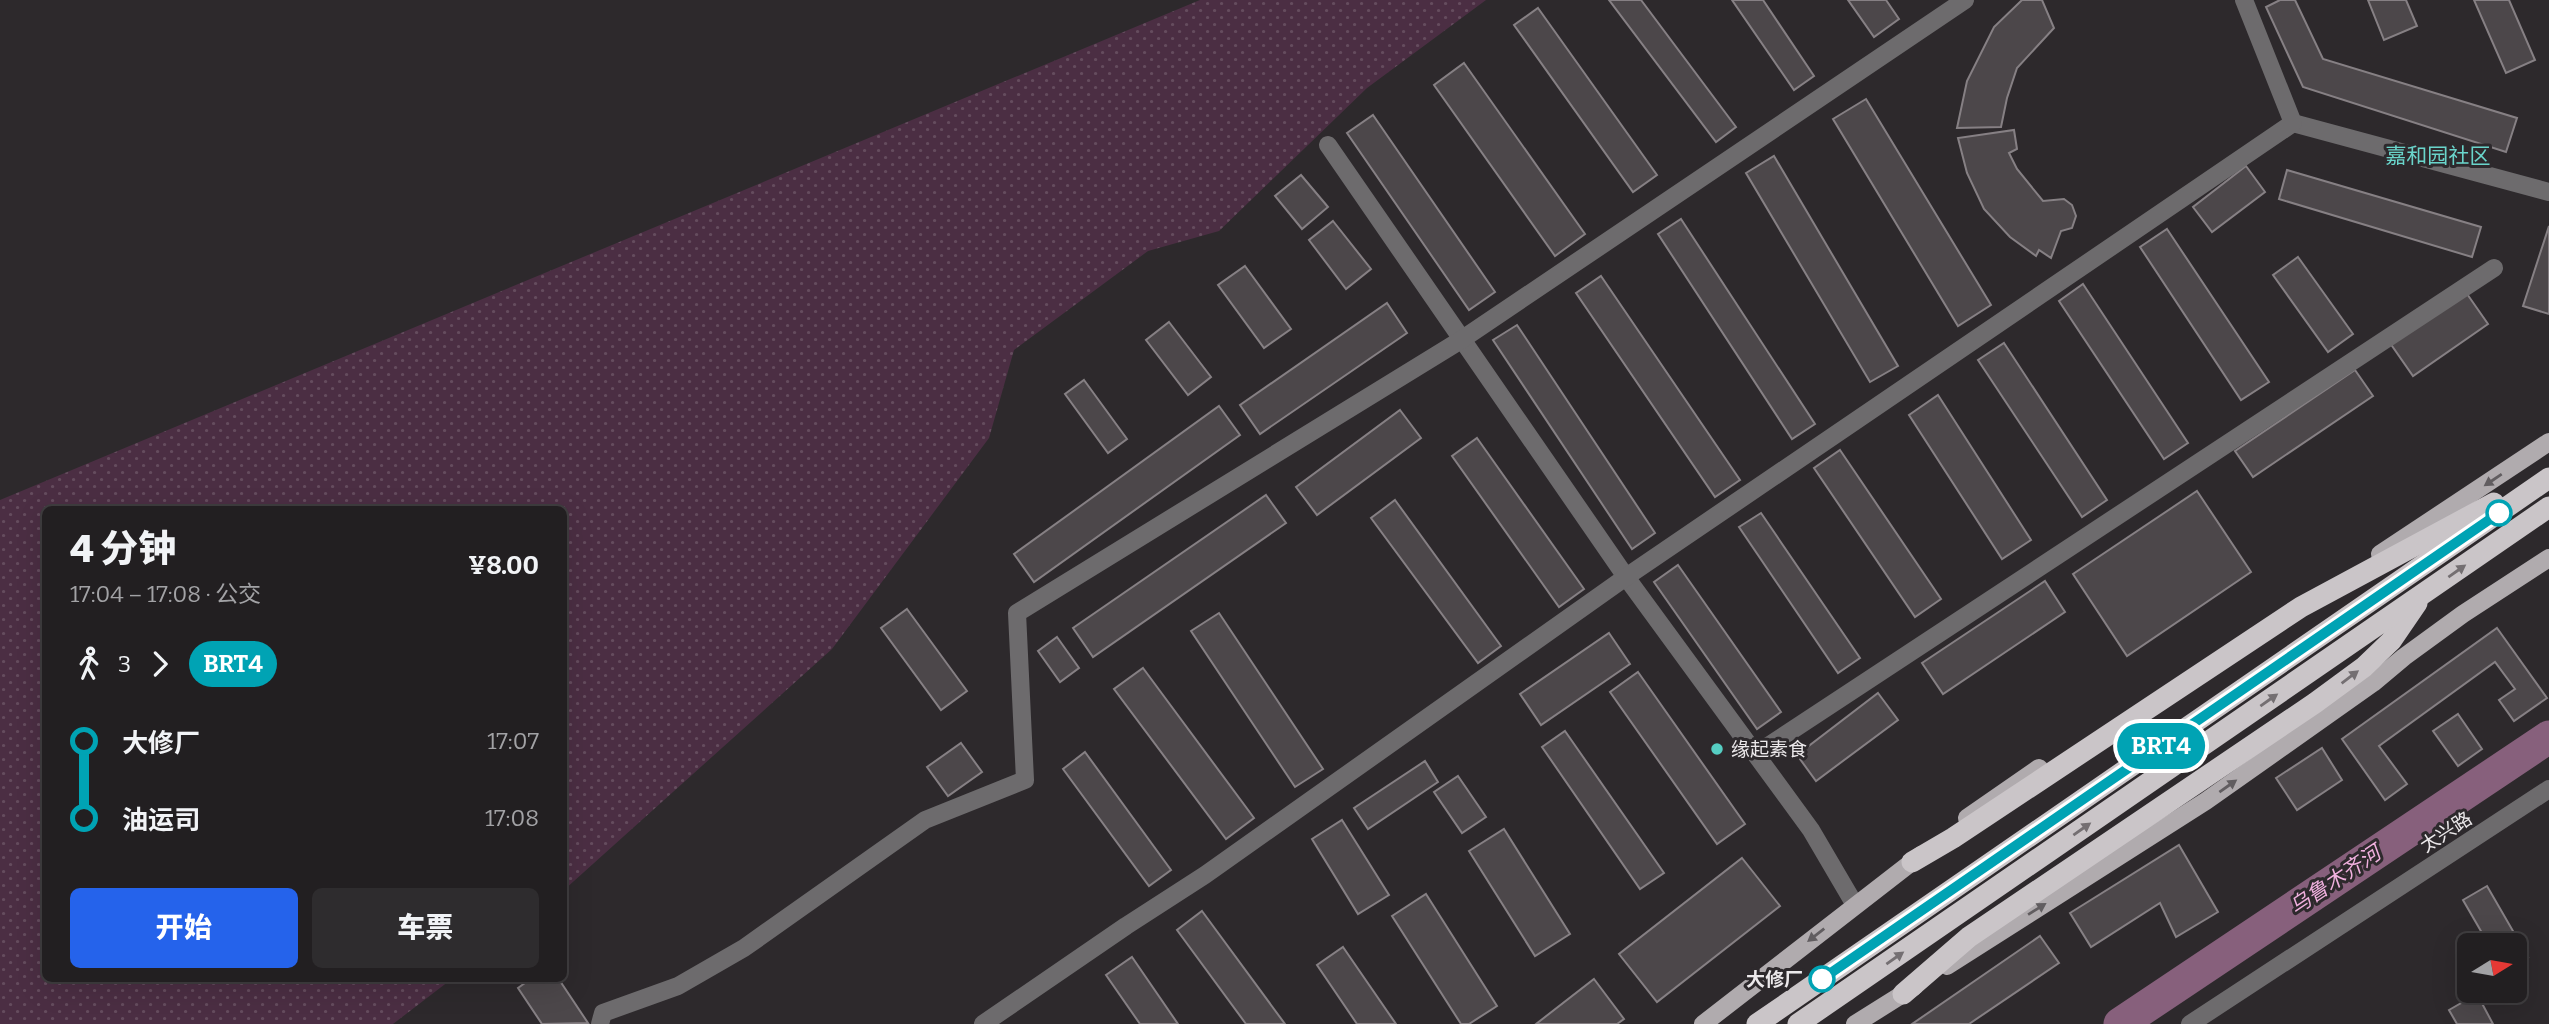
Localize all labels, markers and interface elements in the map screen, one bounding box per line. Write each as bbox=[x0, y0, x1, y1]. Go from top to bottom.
district label: 嘉和园社区 bbox=[2386, 143, 2491, 169]
one-way arrow bbox=[2483, 474, 2502, 487]
unlabelled marker bbox=[2486, 500, 2512, 526]
text: 4 分钟 bbox=[70, 526, 176, 572]
text: ¥8.00 bbox=[468, 550, 539, 581]
one-way arrow bbox=[2447, 564, 2467, 577]
text: 17:04 – 17:08 · 公交 bbox=[70, 580, 261, 608]
icon: walk bbox=[70, 645, 108, 683]
icon: forward bbox=[141, 645, 179, 683]
text: 3 bbox=[118, 650, 131, 678]
text: BRT4 bbox=[203, 650, 263, 678]
one-way arrow bbox=[2340, 670, 2358, 685]
one-way arrow bbox=[2260, 693, 2279, 706]
line badge: BRT4 bbox=[2112, 723, 2210, 769]
text: 17:07 bbox=[487, 727, 539, 755]
text: 大修厂 bbox=[122, 728, 200, 759]
text: BRT4 bbox=[2131, 732, 2191, 760]
place label: 缘起素食 bbox=[1731, 738, 1807, 761]
marker: 缘起素食 bbox=[1709, 741, 1725, 757]
one-way arrow bbox=[2219, 779, 2237, 793]
text: 17:08 bbox=[485, 804, 539, 832]
text: 油运司 bbox=[122, 805, 200, 836]
street label: 太兴路 bbox=[2416, 807, 2476, 857]
one-way arrow bbox=[2072, 822, 2092, 835]
water label: 乌鲁木齐河 bbox=[2284, 838, 2389, 920]
button: 开始 bbox=[70, 888, 298, 968]
button: 车票 bbox=[312, 888, 539, 968]
one-way arrow bbox=[2027, 902, 2047, 915]
one-way arrow bbox=[1808, 927, 1825, 942]
north arrow bbox=[2457, 933, 2527, 1003]
map controls bbox=[2457, 933, 2527, 1003]
one-way arrow bbox=[1885, 951, 1905, 964]
marker: 大修厂 bbox=[1809, 966, 1835, 992]
place label: 大修厂 bbox=[1746, 968, 1803, 991]

